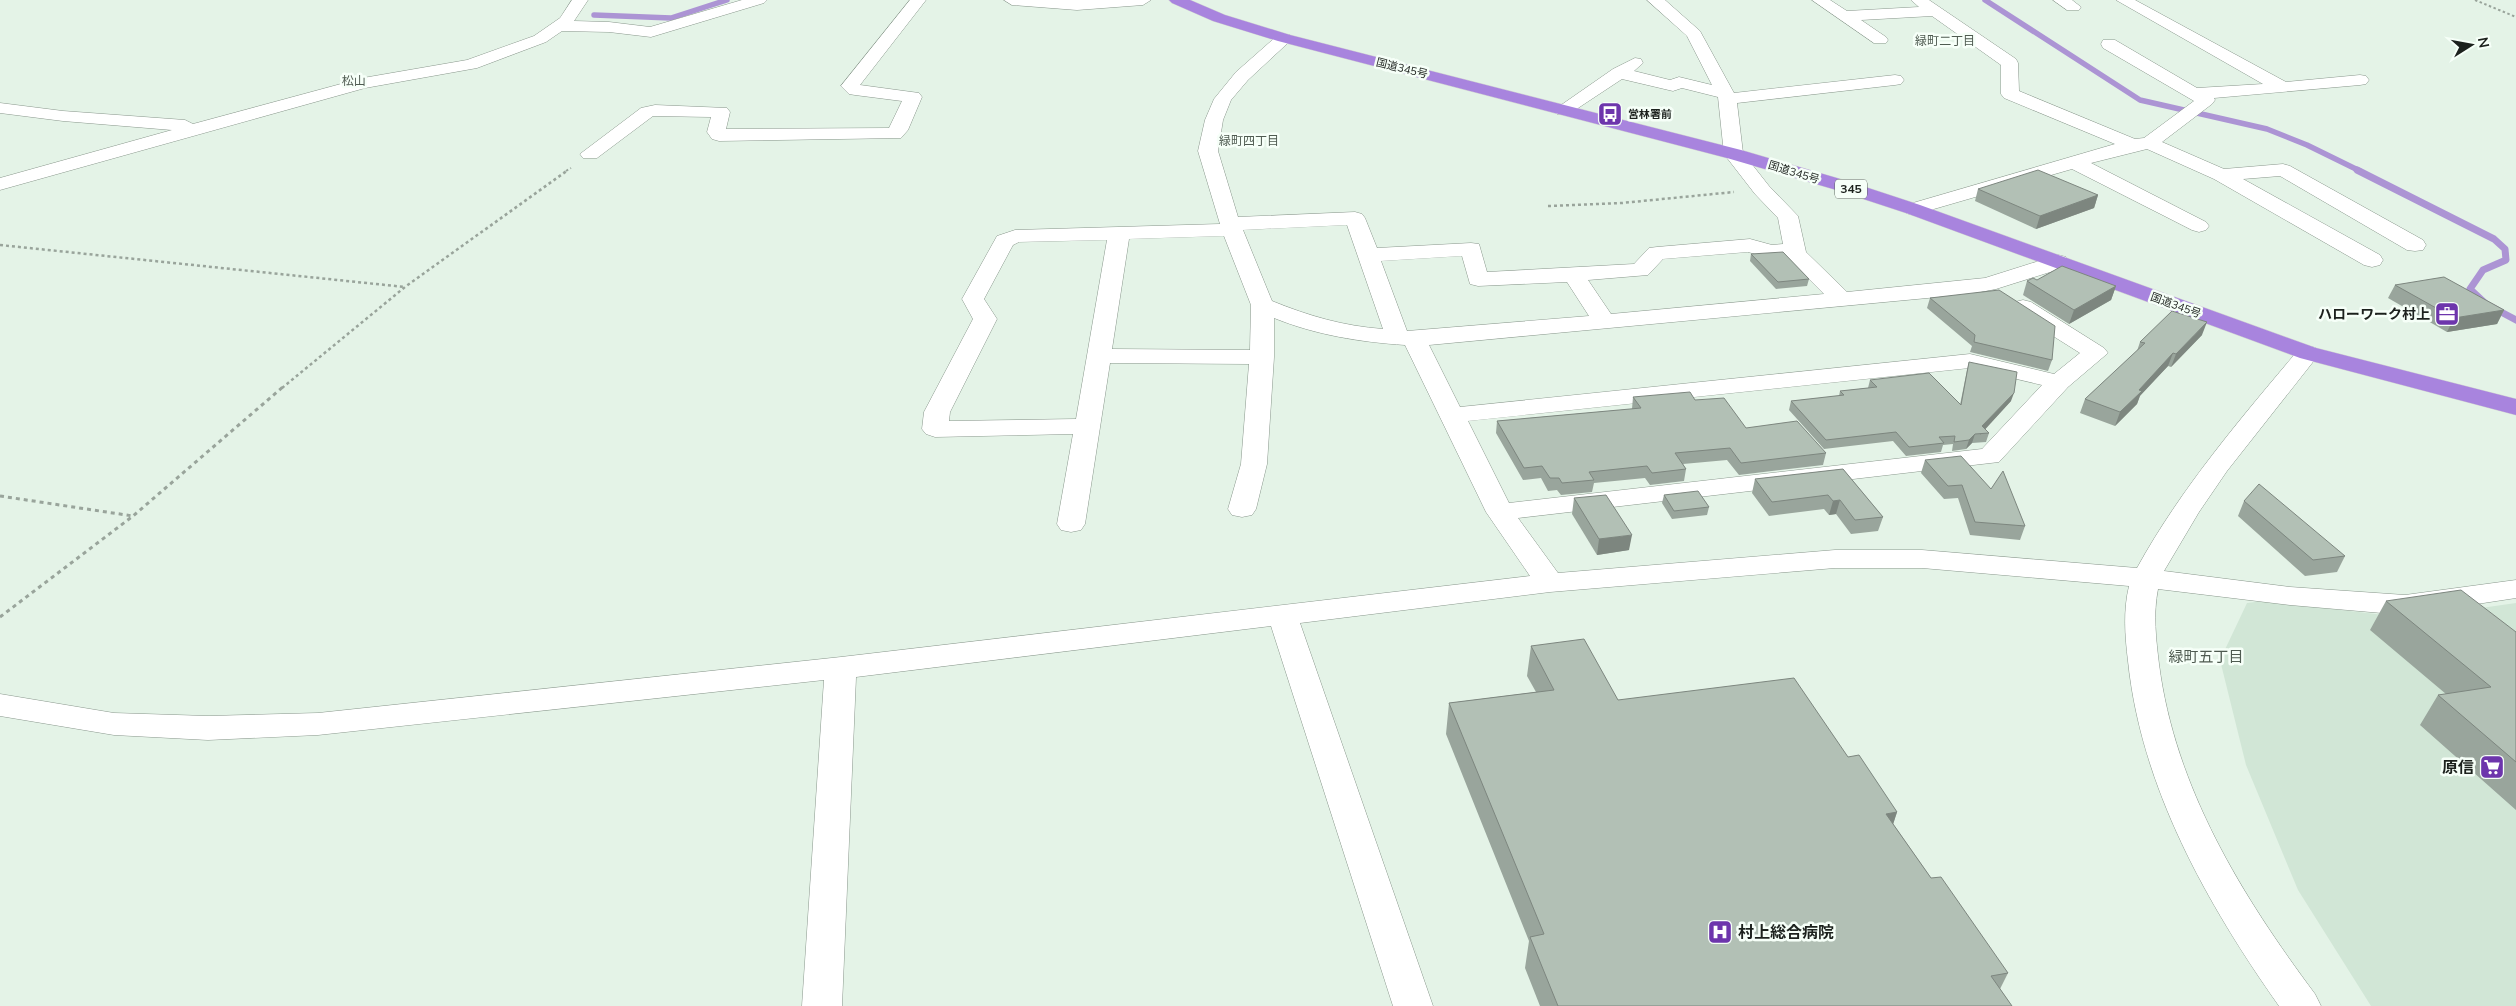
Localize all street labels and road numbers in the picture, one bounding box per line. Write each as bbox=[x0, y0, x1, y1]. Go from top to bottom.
street label: 国道345号 bbox=[1375, 55, 1429, 81]
street label: 国道345号 bbox=[1767, 158, 1821, 186]
road number: 345 bbox=[1835, 180, 1867, 198]
street label: 国道345号 bbox=[2149, 289, 2203, 321]

